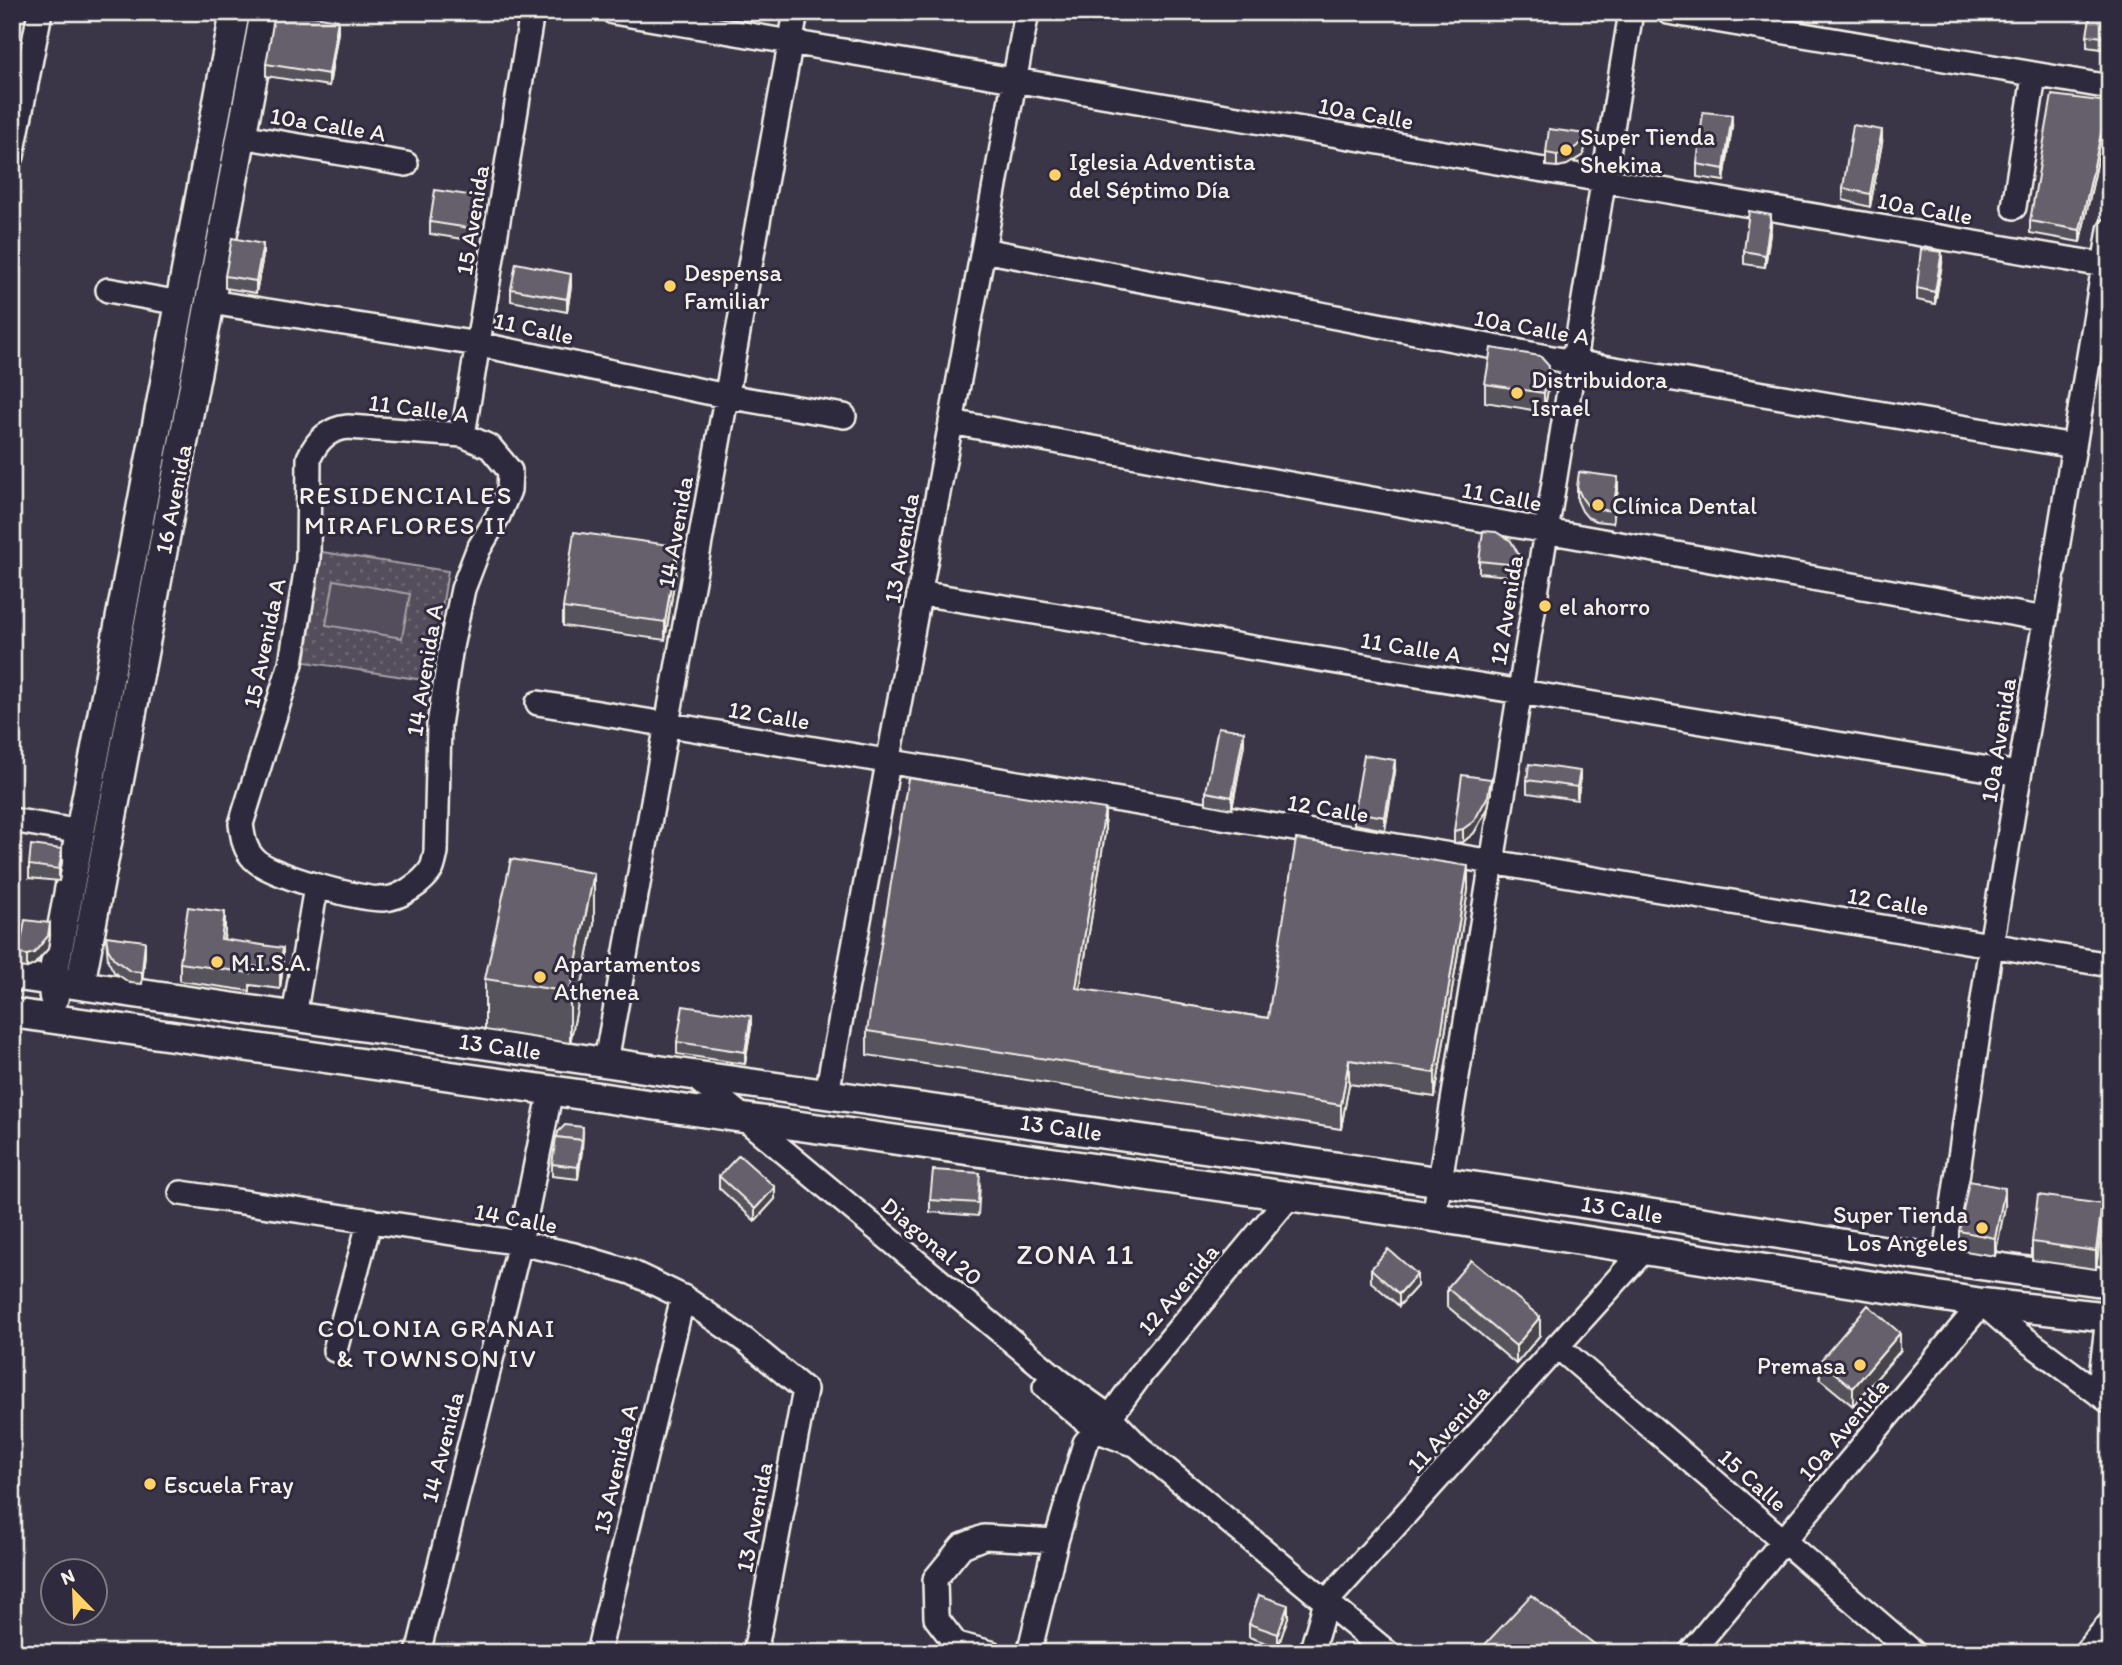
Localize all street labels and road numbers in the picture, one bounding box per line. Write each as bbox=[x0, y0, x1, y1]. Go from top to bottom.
street label: 10a Calle bbox=[1316, 90, 1416, 136]
street label: 10a Calle A bbox=[268, 101, 388, 147]
street label: 15 Avenida bbox=[449, 162, 495, 277]
street label: 10a Calle bbox=[1875, 185, 1975, 231]
street label: 10a Calle A bbox=[1472, 303, 1592, 351]
street label: 11 Calle bbox=[492, 305, 576, 351]
street label: 11 Calle A bbox=[367, 387, 471, 429]
street label: 16 Avenida bbox=[148, 441, 198, 556]
street label: 14 Avenida bbox=[651, 473, 699, 590]
street label: 11 Calle bbox=[1460, 475, 1544, 517]
street label: 13 Avenida bbox=[877, 490, 925, 605]
street label: 12 Avenida bbox=[1483, 552, 1529, 667]
street label: 15 Avenida A bbox=[236, 575, 292, 711]
street label: 14 Avenida A bbox=[399, 602, 449, 738]
street label: 11 Calle A bbox=[1359, 625, 1463, 669]
street label: 10a Avenida bbox=[1974, 675, 2022, 804]
street label: 12 Calle bbox=[726, 694, 812, 736]
street label: 12 Calle bbox=[1285, 787, 1371, 829]
street label: 12 Calle bbox=[1845, 880, 1931, 922]
street label: 13 Calle bbox=[457, 1026, 543, 1066]
street label: 13 Calle bbox=[1018, 1107, 1104, 1147]
street label: 13 Calle bbox=[1579, 1188, 1665, 1230]
street label: Diagonal 20 bbox=[875, 1190, 989, 1292]
street label: 14 Calle bbox=[472, 1196, 560, 1240]
street label: 12 Avenida bbox=[1131, 1237, 1225, 1341]
street label: 10a Avenida bbox=[1791, 1371, 1895, 1487]
street label: 11 Avenida bbox=[1401, 1377, 1496, 1478]
street label: 14 Avenida bbox=[414, 1388, 470, 1505]
street label: 13 Avenida A bbox=[586, 1401, 644, 1537]
street label: 15 Calle bbox=[1713, 1442, 1793, 1518]
street label: 13 Avenida bbox=[729, 1459, 779, 1575]

